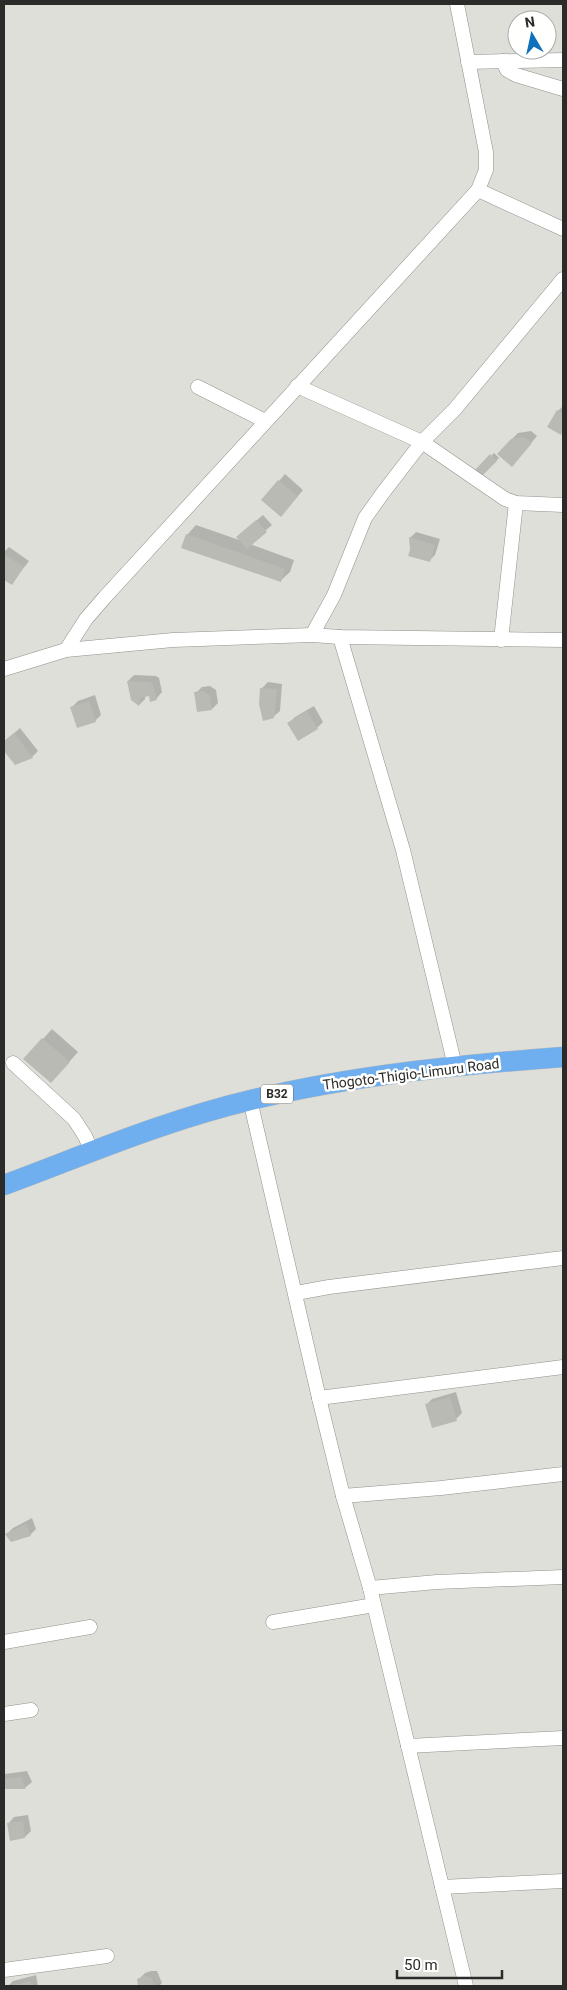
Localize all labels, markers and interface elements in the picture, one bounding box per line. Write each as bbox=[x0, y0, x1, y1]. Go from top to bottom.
north arrow bbox=[507, 10, 557, 60]
text: N bbox=[524, 13, 536, 31]
street label: Thogoto-Thigio-Limuru Road bbox=[322, 1055, 500, 1093]
road number: B32 bbox=[261, 1084, 293, 1104]
scale bar bbox=[397, 1948, 502, 1980]
text: 50 m bbox=[404, 1956, 438, 1974]

